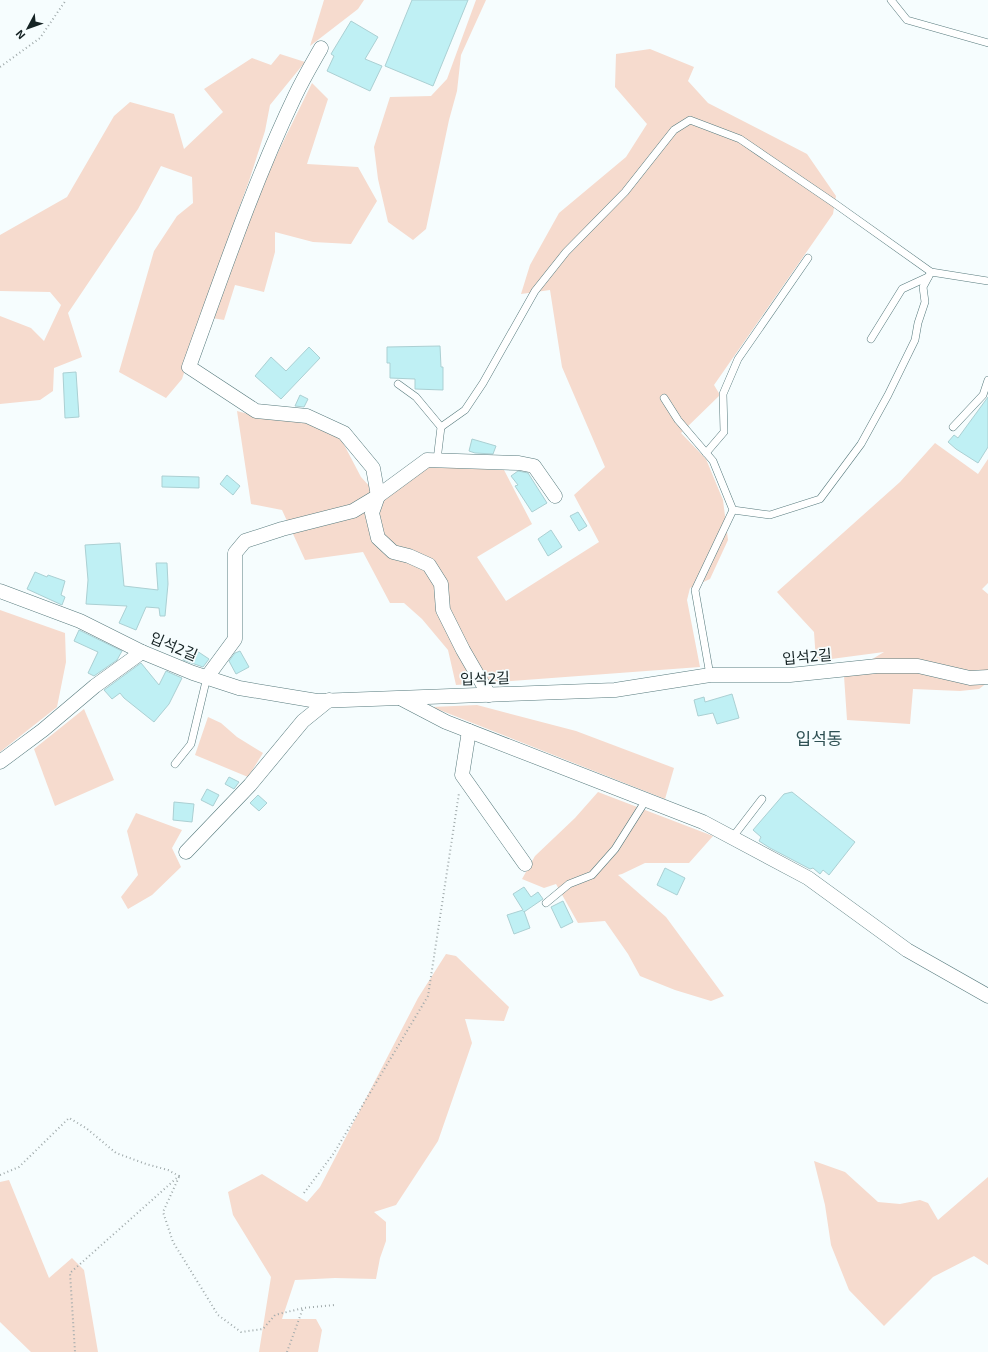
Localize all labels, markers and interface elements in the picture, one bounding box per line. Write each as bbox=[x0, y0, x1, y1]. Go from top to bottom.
north arrow bbox=[8, 8, 48, 48]
text: N bbox=[13, 28, 28, 42]
street label: 입석2길 bbox=[148, 628, 200, 664]
street label: 입석2길 bbox=[781, 645, 833, 667]
street label: 입석2길 bbox=[460, 668, 510, 688]
district label: 입석동 bbox=[796, 728, 842, 748]

